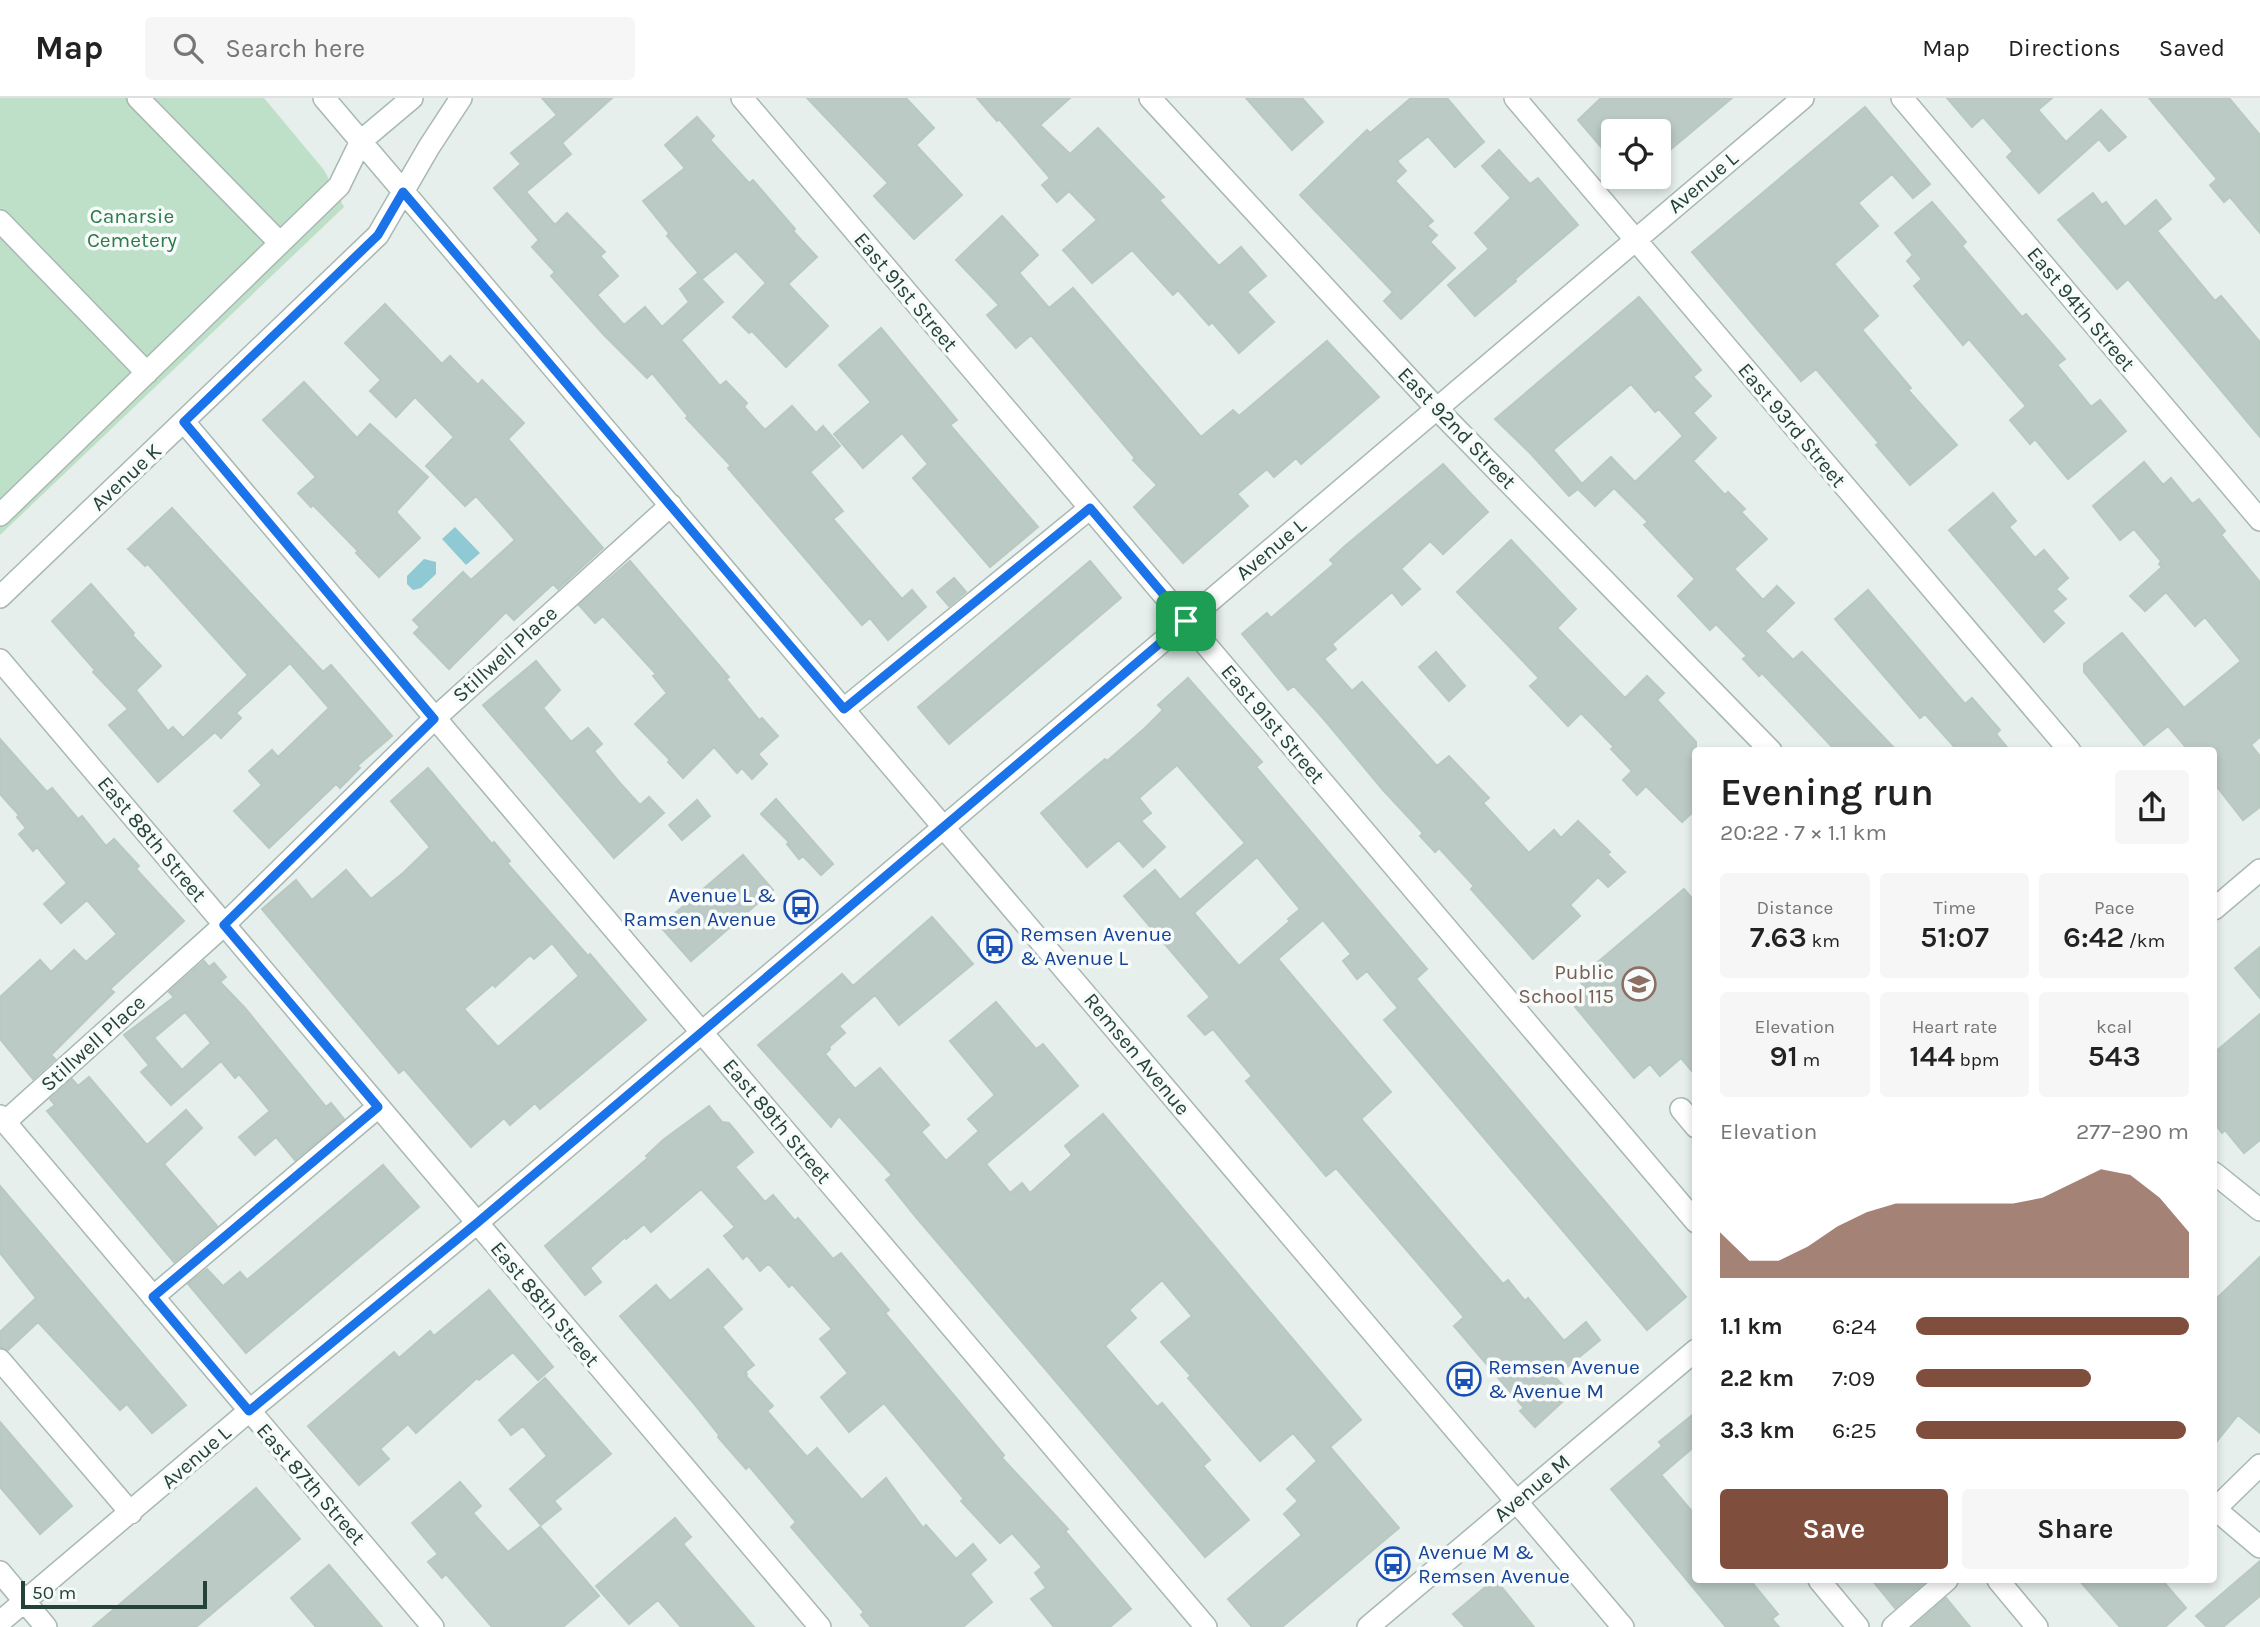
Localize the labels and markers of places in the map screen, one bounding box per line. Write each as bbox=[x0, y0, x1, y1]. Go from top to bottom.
pin bbox=[1156, 591, 1216, 651]
place label: Avenue L & Ramsen Avenue bbox=[623, 883, 776, 931]
bus stop icon: Avenue L & Ramsen Avenue bbox=[782, 888, 820, 926]
place label: Remsen Avenue & Avenue L bbox=[1020, 922, 1172, 970]
bus stop icon: Remsen Avenue & Avenue L bbox=[976, 927, 1014, 965]
place label: Public School 115 bbox=[1518, 960, 1614, 1008]
school or university icon: Public School 115 bbox=[1620, 965, 1658, 1003]
place label: Remsen Avenue & Avenue M bbox=[1488, 1355, 1640, 1403]
bus stop icon: Remsen Avenue & Avenue M bbox=[1445, 1360, 1483, 1398]
place label: Avenue M & Remsen Avenue bbox=[1418, 1540, 1570, 1588]
bus stop icon: Avenue M & Remsen Avenue bbox=[1374, 1545, 1412, 1583]

